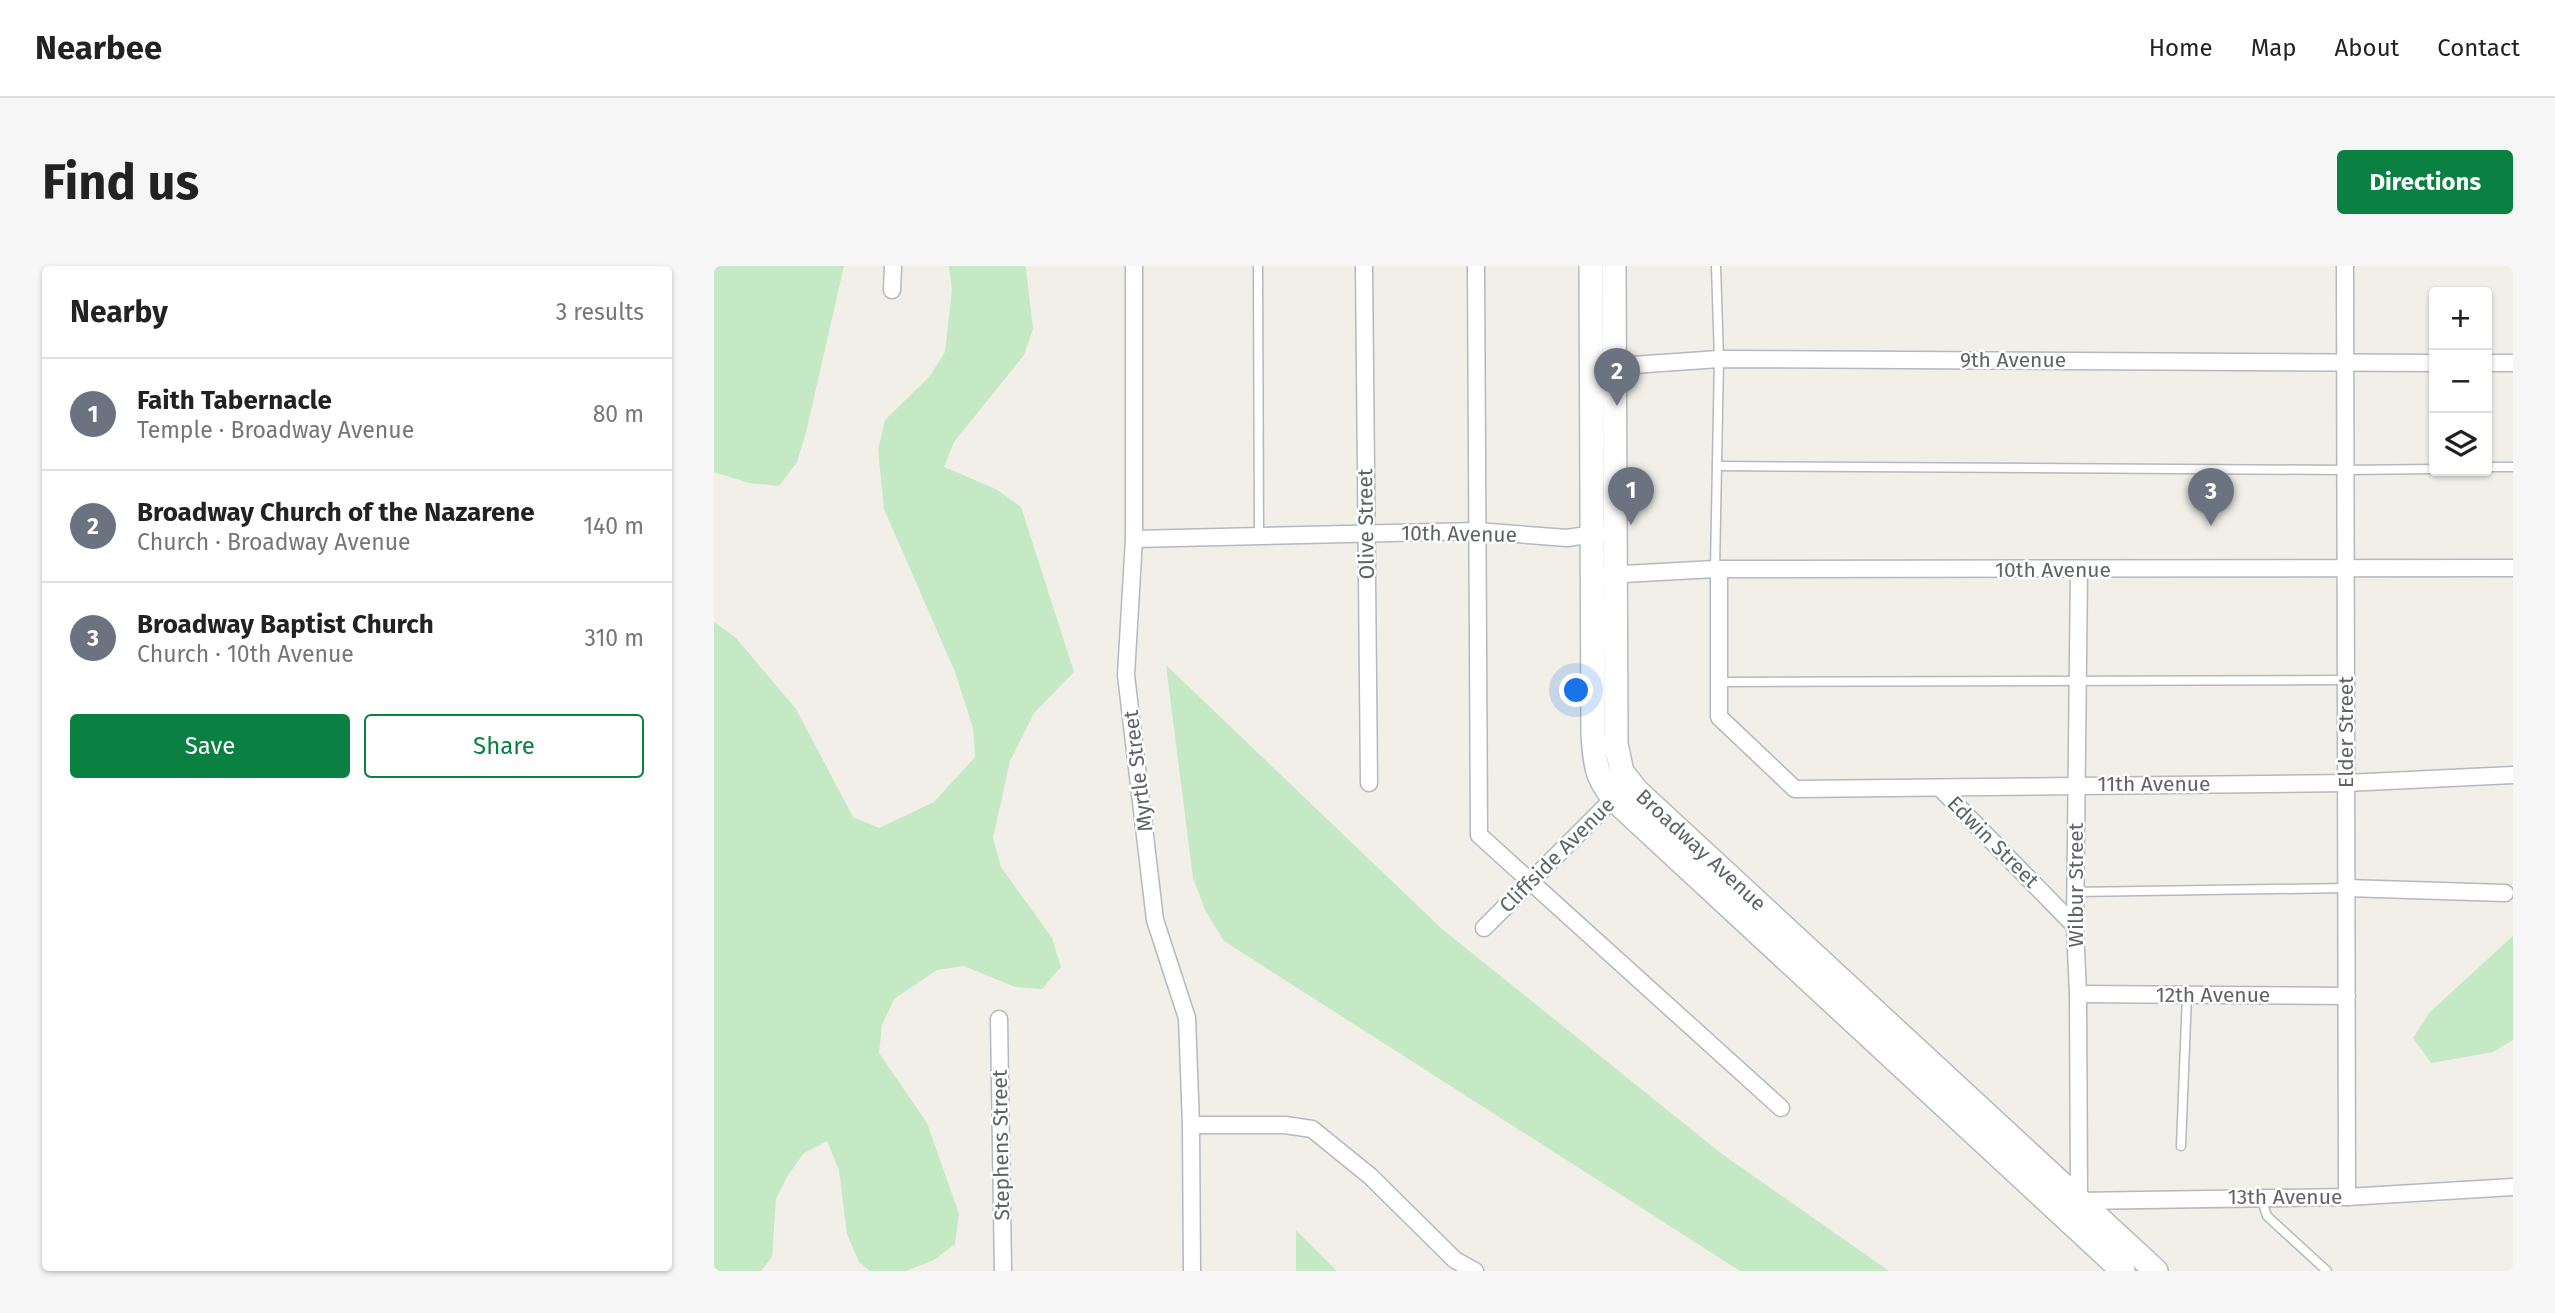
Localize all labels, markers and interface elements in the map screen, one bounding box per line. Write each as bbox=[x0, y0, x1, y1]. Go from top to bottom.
text: Nearbee bbox=[35, 28, 162, 68]
text: Home bbox=[2149, 34, 2213, 62]
text: Map bbox=[2251, 34, 2297, 62]
text: About bbox=[2335, 34, 2399, 62]
text: Contact bbox=[2437, 34, 2520, 62]
button: Directions bbox=[2337, 150, 2513, 214]
text: Find us bbox=[42, 153, 199, 212]
map controls bbox=[2429, 287, 2492, 476]
button: + bbox=[2429, 287, 2492, 350]
text: Nearby bbox=[70, 294, 168, 330]
text: 3 results bbox=[556, 298, 644, 326]
street label: 9th Avenue bbox=[1960, 347, 2066, 373]
pin: 2 bbox=[1594, 348, 1640, 406]
button: − bbox=[2429, 350, 2492, 413]
text: Faith Tabernacle bbox=[137, 385, 332, 416]
text: 1 bbox=[88, 400, 98, 428]
text: 80 m bbox=[593, 400, 644, 428]
button: layers bbox=[2429, 413, 2492, 476]
text: Temple · Broadway Avenue bbox=[137, 416, 414, 444]
pin: 1 bbox=[1608, 467, 1654, 525]
street label: Olive Street bbox=[1352, 468, 1380, 580]
pin: 3 bbox=[2188, 468, 2234, 526]
text: Broadway Church of the Nazarene bbox=[137, 497, 535, 528]
text: 2 bbox=[87, 512, 99, 540]
text: 140 m bbox=[583, 512, 644, 540]
street label: 10th Avenue bbox=[1401, 520, 1517, 548]
text: Church · Broadway Avenue bbox=[137, 528, 411, 556]
street label: 10th Avenue bbox=[1995, 557, 2111, 583]
text: Broadway Baptist Church bbox=[137, 609, 434, 640]
text: 3 bbox=[87, 624, 99, 652]
text: 310 m bbox=[584, 624, 644, 652]
text: Church · 10th Avenue bbox=[137, 640, 354, 668]
your location bbox=[1559, 673, 1593, 707]
street label: Elder Street bbox=[2333, 676, 2359, 788]
street label: Myrtle Street bbox=[1118, 708, 1158, 833]
button: Save bbox=[70, 714, 350, 778]
button: Share bbox=[364, 714, 644, 778]
street label: 11th Avenue bbox=[2097, 771, 2211, 797]
street label: Broadway Avenue bbox=[1631, 784, 1771, 917]
street label: Edwin Street bbox=[1942, 791, 2045, 894]
street label: Cliffside Avenue bbox=[1494, 792, 1620, 918]
street label: Wilbur Street bbox=[2063, 822, 2089, 947]
street label: 12th Avenue bbox=[2156, 982, 2270, 1008]
street label: Stephens Street bbox=[987, 1069, 1015, 1221]
street label: 13th Avenue bbox=[2228, 1184, 2342, 1210]

